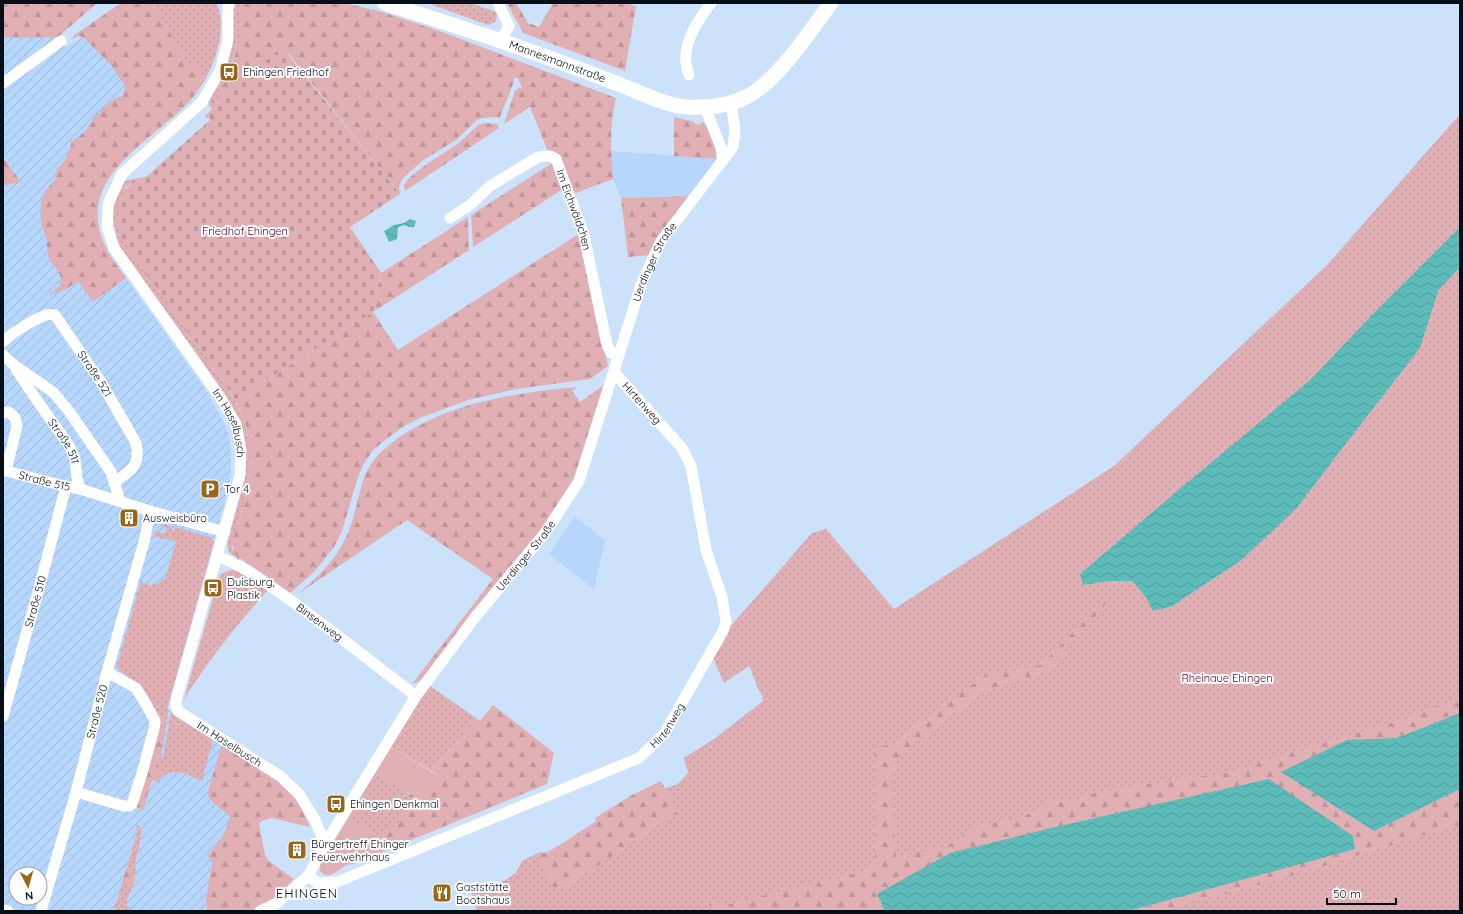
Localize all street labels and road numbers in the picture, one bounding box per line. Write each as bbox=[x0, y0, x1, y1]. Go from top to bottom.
street label: Mannesmannstraße bbox=[507, 37, 608, 85]
street label: Im Eichwäldchen bbox=[553, 167, 594, 251]
street label: Uerdinger Straße bbox=[629, 219, 680, 303]
street label: Straße 521 bbox=[74, 348, 115, 399]
street label: Hirtenweg bbox=[619, 379, 665, 427]
street label: Im Haselbusch bbox=[209, 386, 248, 458]
street label: Straße 511 bbox=[45, 416, 82, 464]
street label: Straße 515 bbox=[17, 468, 72, 494]
street label: Uerdinger Straße bbox=[493, 518, 558, 594]
street label: Straße 510 bbox=[21, 574, 49, 629]
street label: Binsenweg bbox=[293, 600, 346, 644]
street label: Straße 520 bbox=[83, 683, 110, 740]
street label: Hirtenweg bbox=[647, 700, 687, 751]
street label: Im Haselbusch bbox=[194, 718, 265, 770]

